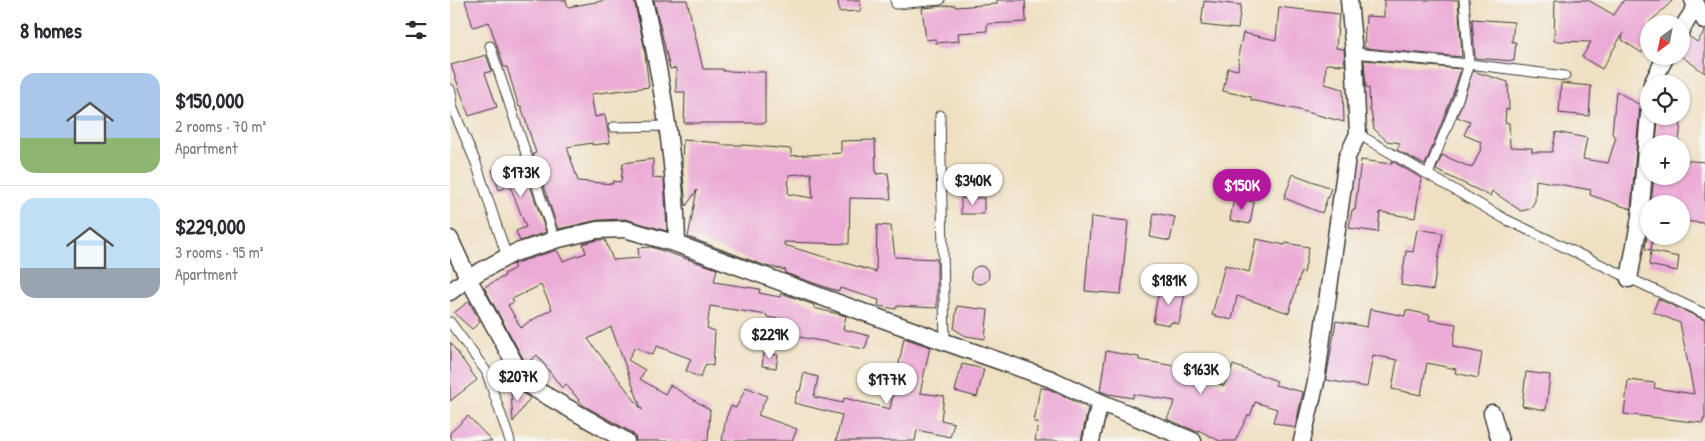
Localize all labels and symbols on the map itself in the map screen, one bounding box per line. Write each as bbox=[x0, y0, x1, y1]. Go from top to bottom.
north arrow bbox=[1640, 15, 1690, 65]
pin: $173K bbox=[486, 156, 556, 198]
pin: $340K bbox=[938, 164, 1008, 206]
pin: $150K bbox=[1207, 168, 1277, 211]
pin: $181K bbox=[1134, 264, 1204, 306]
pin: $229K bbox=[735, 318, 805, 360]
pin: $163K bbox=[1166, 352, 1236, 395]
pin: $207K bbox=[483, 360, 553, 402]
pin: $177K bbox=[852, 362, 922, 405]

